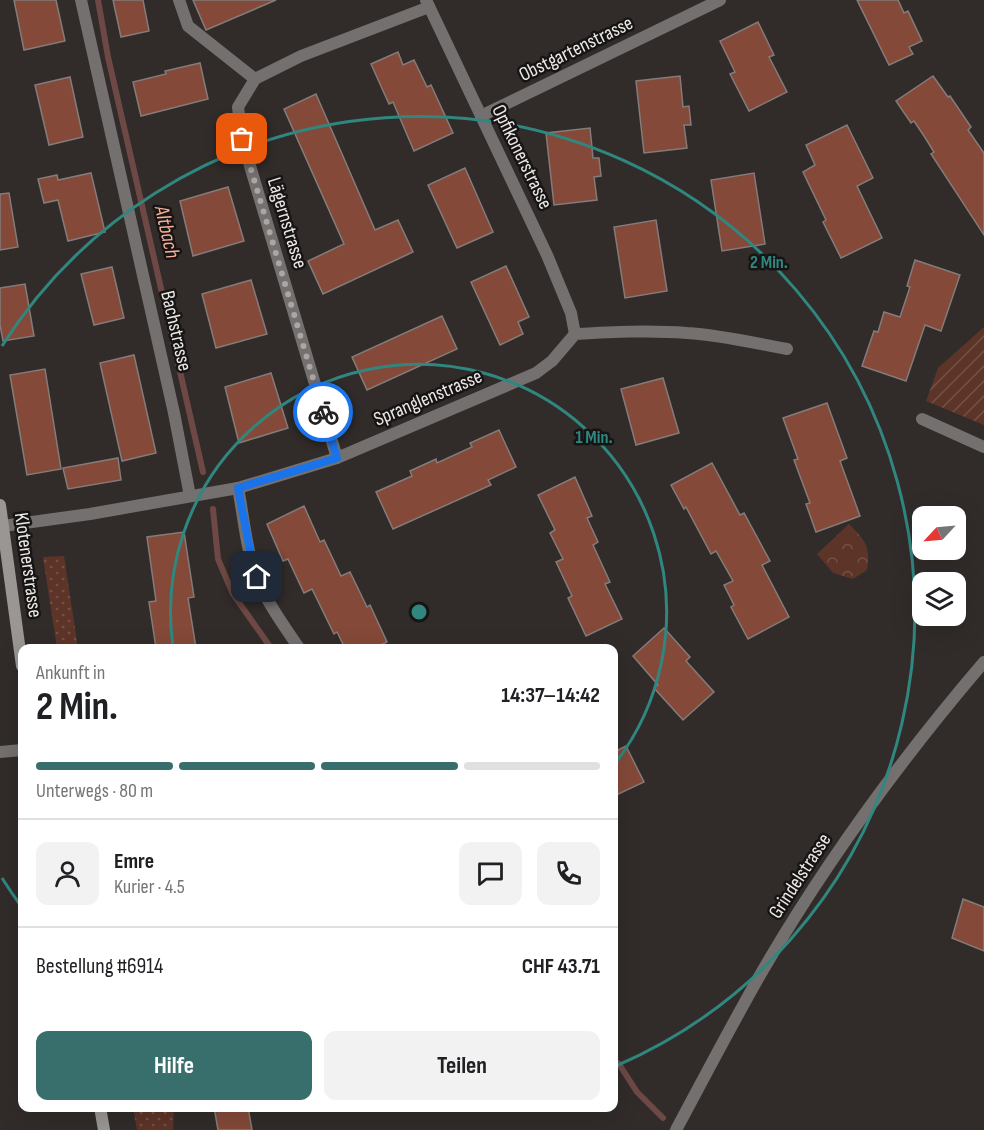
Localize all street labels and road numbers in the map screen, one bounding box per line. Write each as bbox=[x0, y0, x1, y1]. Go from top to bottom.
street label: Obstgartenstrasse bbox=[515, 11, 637, 87]
street label: Opfikonerstrasse bbox=[486, 101, 558, 213]
street label: Lägernstrasse bbox=[262, 175, 312, 271]
street label: Bachstrasse bbox=[155, 288, 197, 374]
street label: Spranglenstrasse bbox=[370, 364, 486, 432]
street label: Klotenerstrasse bbox=[9, 511, 47, 619]
street label: Grindelstrasse bbox=[764, 829, 836, 923]

